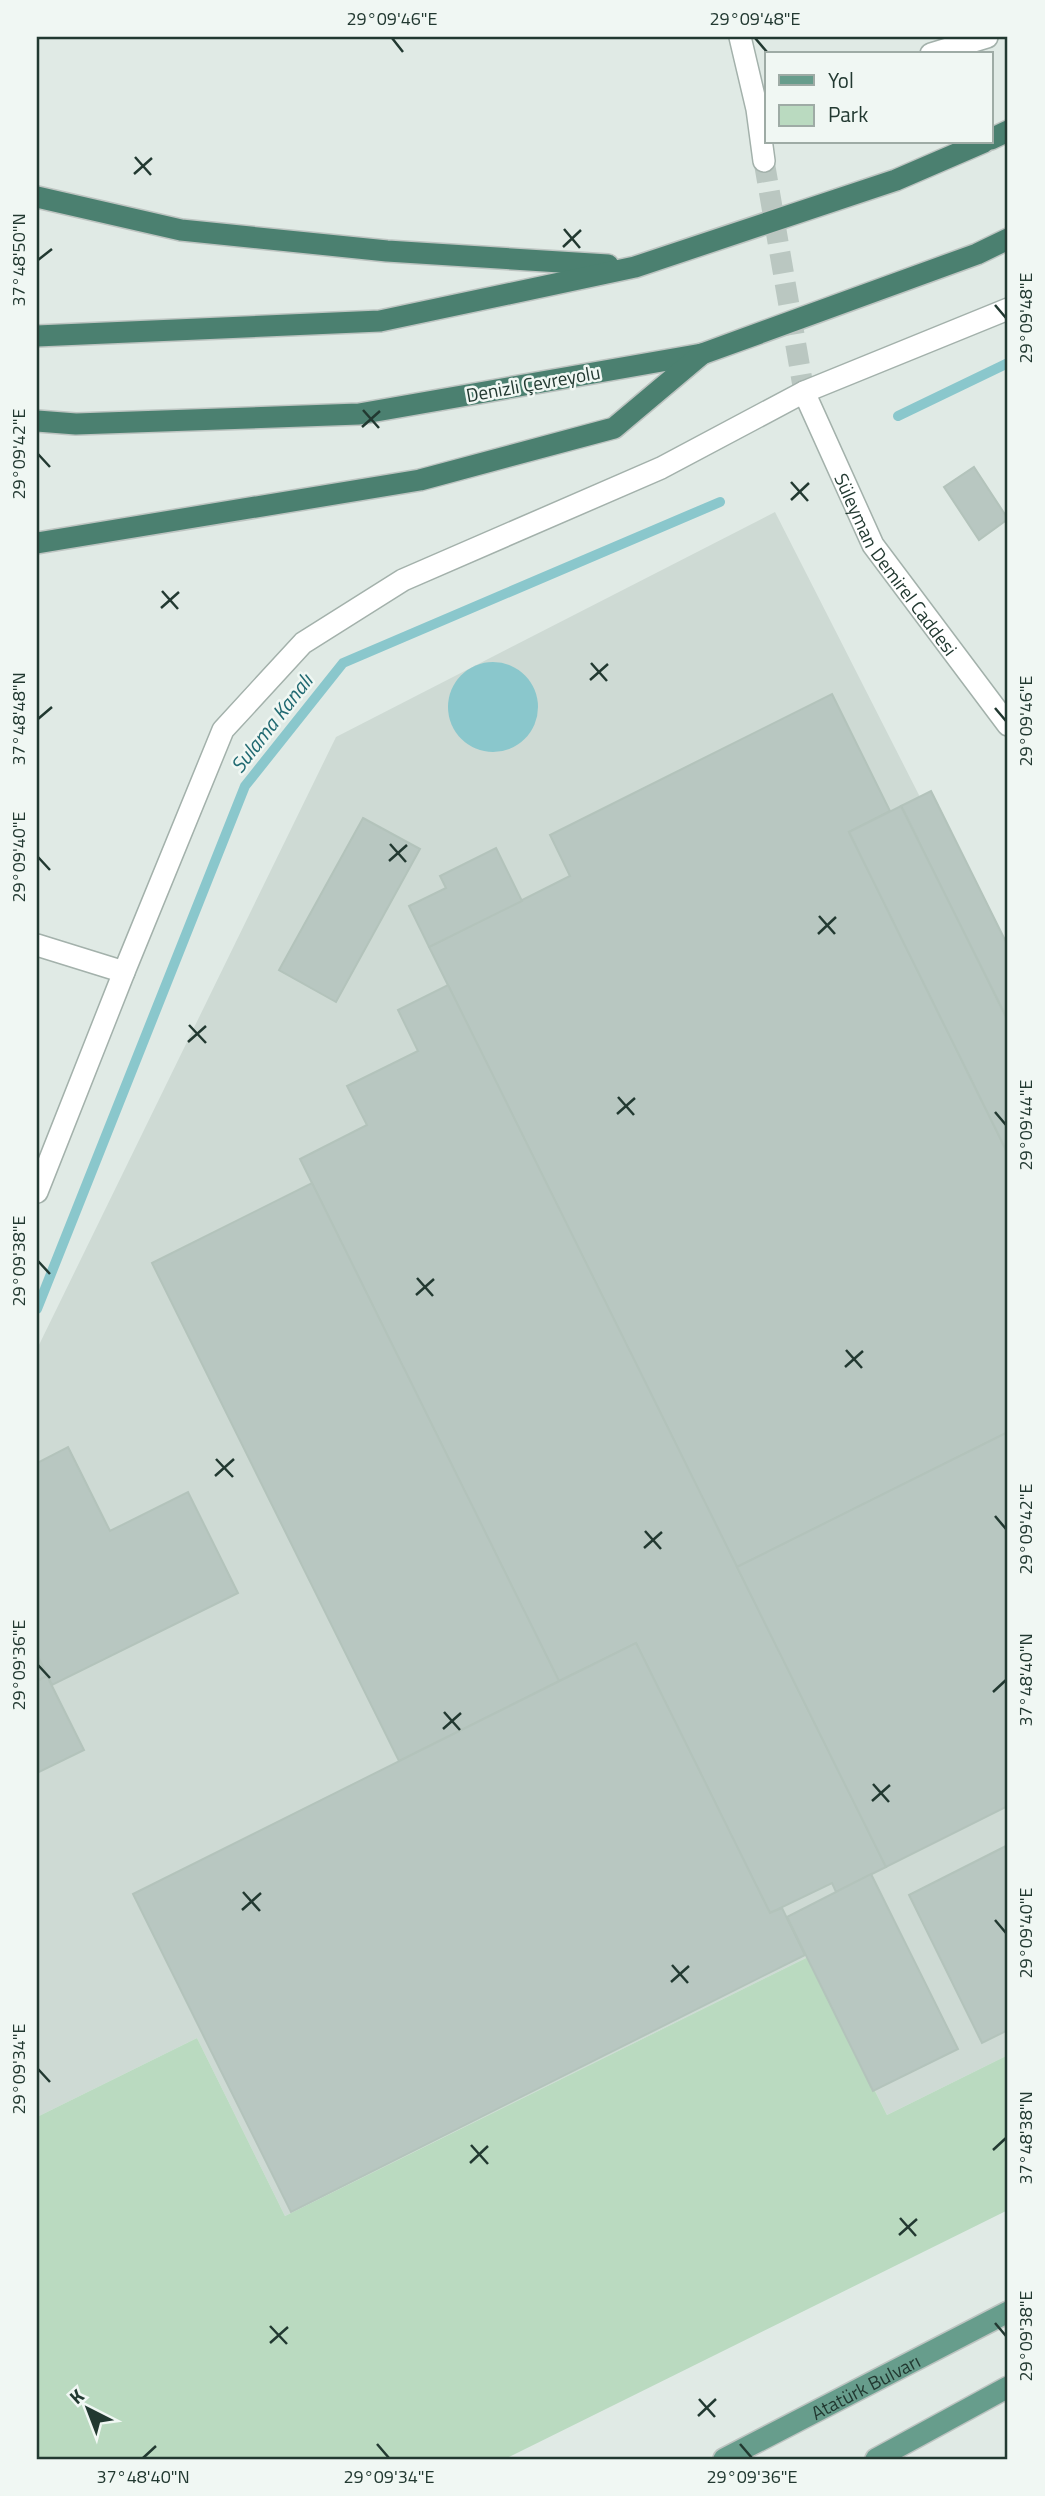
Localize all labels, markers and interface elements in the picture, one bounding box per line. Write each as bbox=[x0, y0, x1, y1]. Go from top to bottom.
text: 29°09'46"E bbox=[347, 5, 438, 32]
text: 29°09'48"E bbox=[710, 5, 801, 32]
legend bbox=[765, 52, 992, 144]
text: Yol bbox=[828, 64, 854, 96]
text: Park bbox=[828, 98, 868, 130]
text: 37°48'50"N bbox=[5, 213, 32, 307]
text: 29°09'48"E bbox=[1012, 272, 1039, 363]
street label: Denizli Çevreyolu bbox=[464, 357, 602, 409]
text: 29°09'42"E bbox=[5, 408, 32, 499]
street label: Süleyman Demirel Caddesi bbox=[828, 468, 965, 661]
water label: Sulama Kanalı bbox=[222, 665, 321, 779]
text: 37°48'48"N bbox=[5, 672, 32, 766]
text: 29°09'46"E bbox=[1012, 675, 1039, 766]
text: 29°09'40"E bbox=[5, 811, 32, 902]
text: 29°09'44"E bbox=[1012, 1079, 1039, 1170]
text: 29°09'38"E bbox=[5, 1215, 32, 1306]
text: 29°09'42"E bbox=[1012, 1483, 1039, 1574]
text: 29°09'36"E bbox=[5, 1619, 32, 1710]
text: 37°48'40"N bbox=[1012, 1633, 1039, 1727]
text: 29°09'40"E bbox=[1012, 1887, 1039, 1978]
text: 29°09'34"E bbox=[5, 2023, 32, 2114]
text: 37°48'38"N bbox=[1012, 2091, 1039, 2185]
text: 29°09'38"E bbox=[1012, 2290, 1039, 2381]
street label: Atatürk Bulvarı bbox=[806, 2346, 925, 2426]
north arrow bbox=[52, 2374, 122, 2444]
text: K bbox=[62, 2381, 90, 2411]
text: 37°48'40"N bbox=[96, 2463, 190, 2490]
text: 29°09'34"E bbox=[344, 2463, 435, 2490]
text: 29°09'36"E bbox=[707, 2463, 798, 2490]

